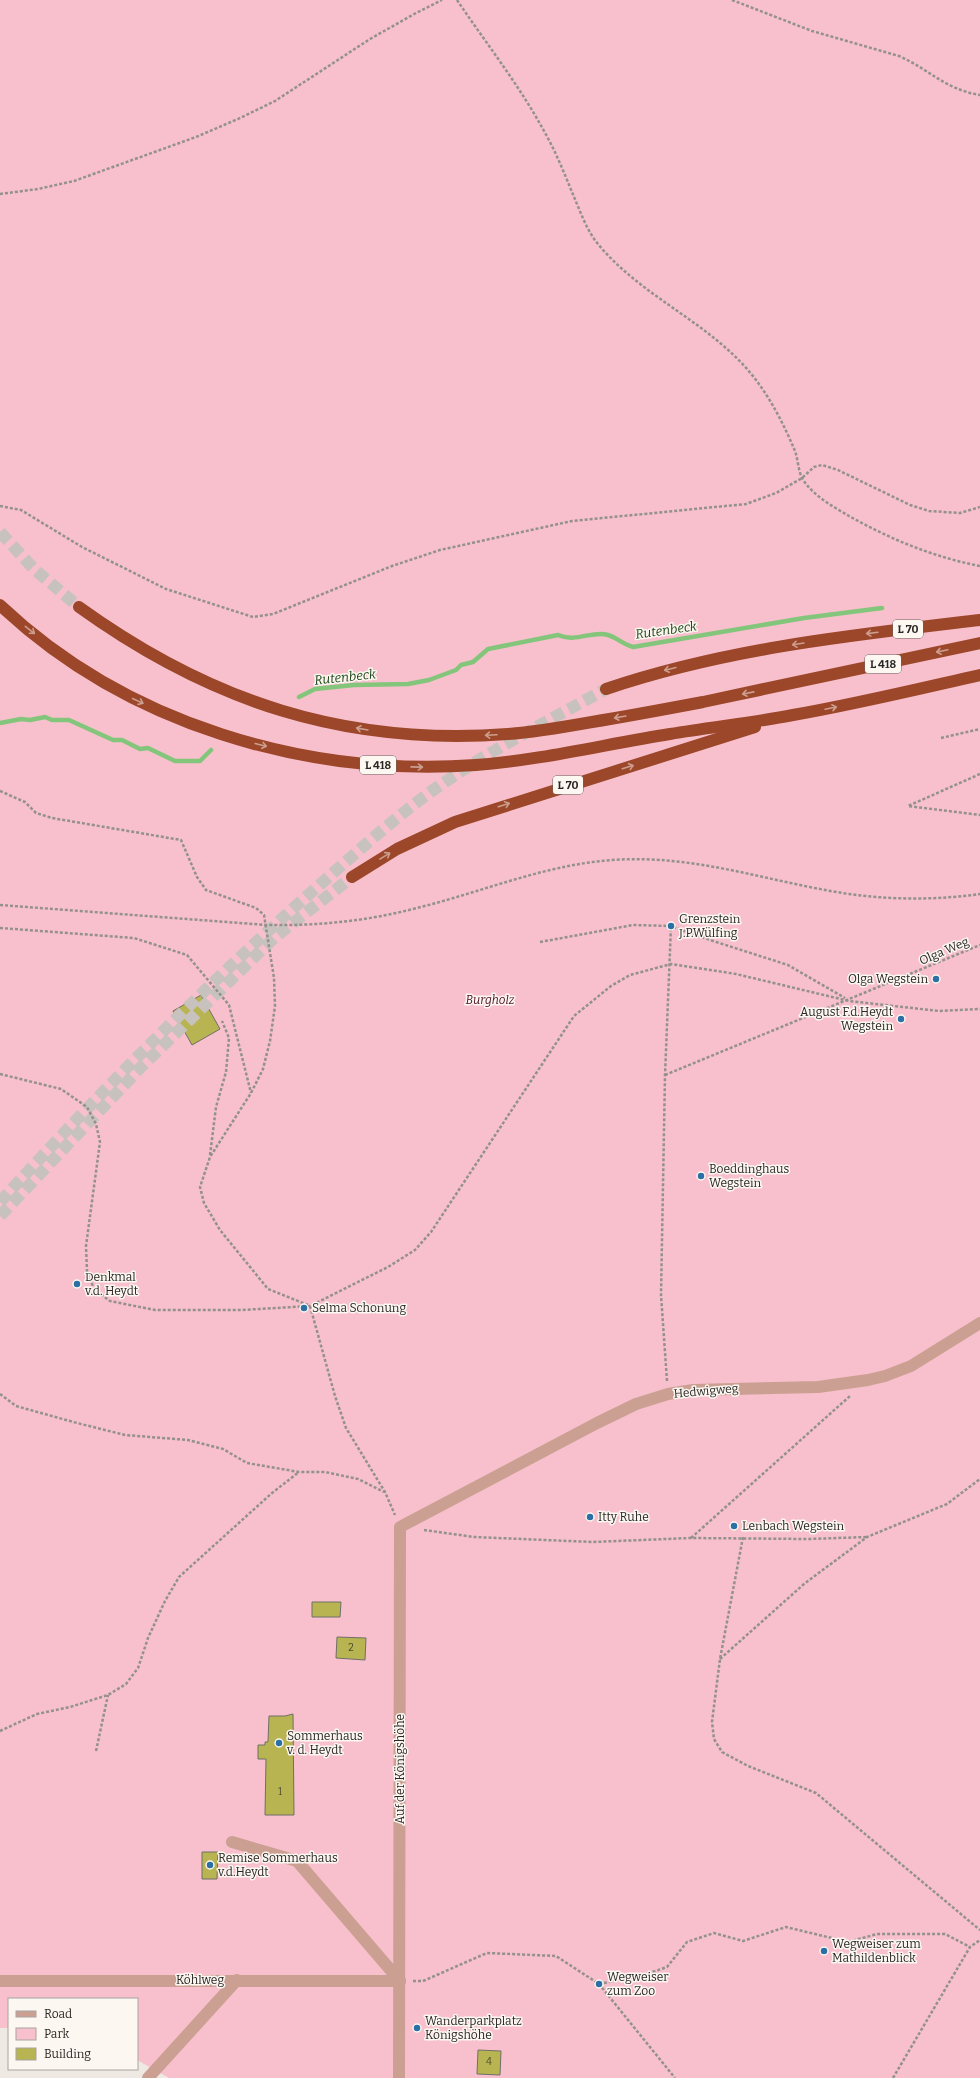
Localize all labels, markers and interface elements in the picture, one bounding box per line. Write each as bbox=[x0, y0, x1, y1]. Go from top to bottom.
water label: Rutenbeck bbox=[634, 618, 699, 642]
road number: L 70 bbox=[893, 620, 923, 638]
one-way arrow bbox=[24, 626, 35, 635]
one-way arrow bbox=[866, 629, 879, 637]
one-way arrow bbox=[792, 640, 805, 648]
one-way arrow bbox=[936, 648, 949, 656]
road number: L 418 bbox=[865, 655, 901, 673]
water label: Rutenbeck bbox=[313, 666, 377, 688]
one-way arrow bbox=[664, 666, 677, 673]
one-way arrow bbox=[741, 689, 754, 697]
one-way arrow bbox=[132, 698, 144, 705]
one-way arrow bbox=[824, 703, 837, 711]
one-way arrow bbox=[614, 713, 627, 721]
one-way arrow bbox=[356, 725, 369, 733]
one-way arrow bbox=[485, 731, 498, 739]
one-way arrow bbox=[254, 741, 267, 749]
road number: L 418 bbox=[360, 756, 396, 774]
one-way arrow bbox=[410, 763, 423, 771]
one-way arrow bbox=[621, 763, 634, 770]
road number: L 70 bbox=[553, 776, 583, 794]
one-way arrow bbox=[497, 801, 510, 808]
one-way arrow bbox=[379, 852, 391, 860]
place label: Grenzstein J.P.Wülfing bbox=[678, 912, 741, 940]
marker: Grenzstein J.P.Wülfing bbox=[666, 921, 676, 931]
street label: Olga Weg bbox=[917, 934, 971, 968]
place label: Olga Wegstein bbox=[848, 972, 928, 986]
marker: Olga Wegstein bbox=[931, 974, 941, 984]
park label: Burgholz bbox=[466, 993, 515, 1007]
place label: August F.d.Heydt Wegstein bbox=[800, 1005, 894, 1033]
marker: August F.d.Heydt Wegstein bbox=[896, 1014, 906, 1024]
place label: Boeddinghaus Wegstein bbox=[709, 1162, 789, 1190]
marker: Boeddinghaus Wegstein bbox=[696, 1171, 706, 1181]
place label: Denkmal v.d. Heydt bbox=[84, 1270, 139, 1298]
marker: Denkmal v.d. Heydt bbox=[72, 1279, 82, 1289]
place label: Selma Schonung bbox=[312, 1301, 406, 1315]
marker: Selma Schonung bbox=[299, 1303, 309, 1313]
street label: Hedwigweg bbox=[673, 1381, 739, 1401]
place label: Itty Ruhe bbox=[598, 1510, 649, 1524]
marker: Itty Ruhe bbox=[585, 1512, 595, 1522]
place label: Lenbach Wegstein bbox=[742, 1519, 845, 1533]
marker: Lenbach Wegstein bbox=[729, 1521, 739, 1531]
house number: 2 bbox=[348, 1642, 354, 1654]
street label: Auf der Königshöhe bbox=[393, 1714, 407, 1824]
place label: Sommerhaus v. d. Heydt bbox=[286, 1729, 363, 1757]
marker: Sommerhaus v. d. Heydt bbox=[274, 1738, 284, 1748]
house number: 1 bbox=[278, 1786, 282, 1798]
place label: Remise Sommerhaus v.d.Heydt bbox=[217, 1851, 338, 1879]
marker: Remise Sommerhaus v.d.Heydt bbox=[205, 1860, 215, 1870]
place label: Wegweiser zum Mathildenblick bbox=[832, 1937, 921, 1965]
marker: Wegweiser zum Mathildenblick bbox=[819, 1946, 829, 1956]
place label: Wegweiser zum Zoo bbox=[607, 1970, 669, 1998]
street label: Köhlweg bbox=[176, 1973, 224, 1987]
marker: Wegweiser zum Zoo bbox=[594, 1979, 604, 1989]
legend bbox=[8, 1998, 138, 2070]
text: Road bbox=[44, 2007, 72, 2021]
place label: Wanderparkplatz Königshöhe bbox=[425, 2014, 522, 2042]
marker: Wanderparkplatz Königshöhe bbox=[412, 2023, 422, 2033]
text: Park bbox=[44, 2027, 70, 2041]
text: Building bbox=[44, 2047, 91, 2061]
house number: 4 bbox=[486, 2056, 492, 2068]

